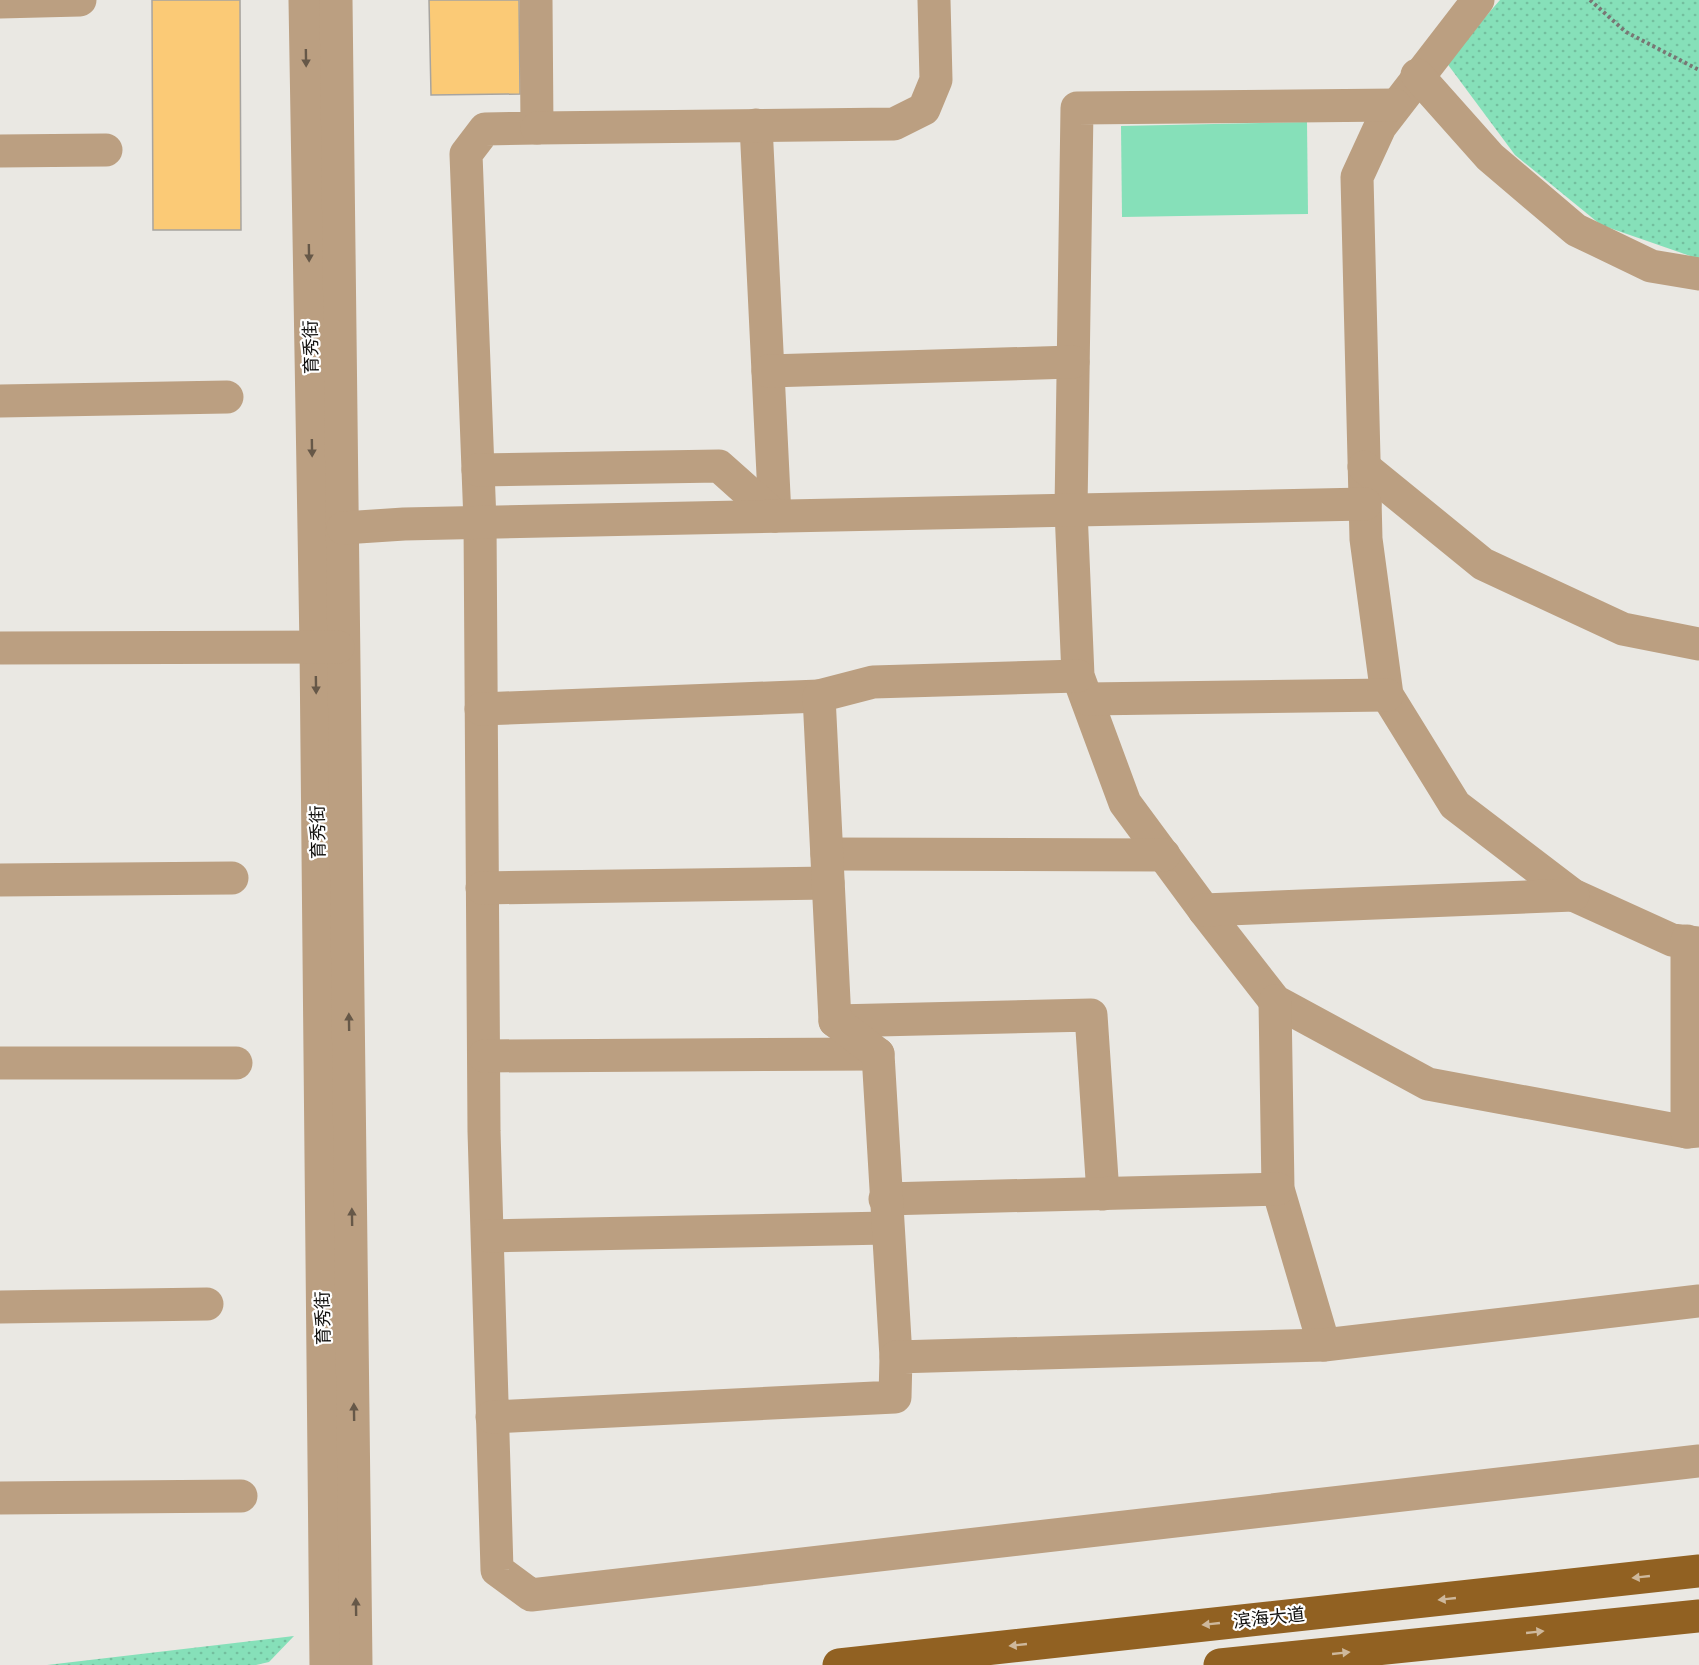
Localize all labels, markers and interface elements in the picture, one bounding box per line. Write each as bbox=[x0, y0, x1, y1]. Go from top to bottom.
one-way arrow bbox=[301, 49, 311, 68]
one-way arrow bbox=[305, 244, 314, 263]
street label: 育秀街 bbox=[298, 320, 322, 374]
one-way arrow bbox=[308, 439, 317, 458]
one-way arrow bbox=[311, 676, 321, 695]
street label: 育秀街 bbox=[305, 805, 329, 859]
one-way arrow bbox=[345, 1012, 354, 1031]
one-way arrow bbox=[347, 1207, 356, 1226]
street label: 育秀街 bbox=[310, 1291, 334, 1345]
one-way arrow bbox=[349, 1402, 359, 1421]
one-way arrow bbox=[1631, 1573, 1650, 1582]
one-way arrow bbox=[1437, 1594, 1456, 1603]
one-way arrow bbox=[351, 1597, 361, 1616]
street label: 滨海大道 bbox=[1232, 1601, 1306, 1633]
one-way arrow bbox=[1202, 1619, 1221, 1629]
one-way arrow bbox=[1525, 1628, 1544, 1637]
one-way arrow bbox=[1008, 1641, 1027, 1650]
one-way arrow bbox=[1331, 1648, 1350, 1657]

